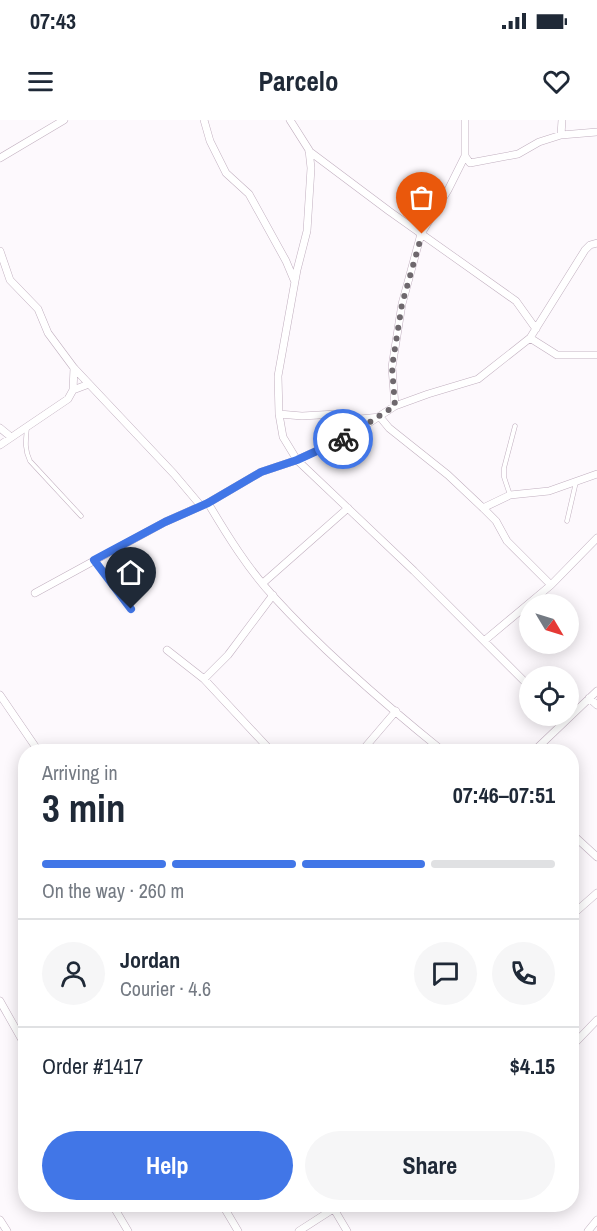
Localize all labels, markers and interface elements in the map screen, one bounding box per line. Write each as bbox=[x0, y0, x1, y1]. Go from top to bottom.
text: 07:43 bbox=[30, 6, 76, 36]
text: Parcelo bbox=[258, 63, 339, 99]
icon: menu bbox=[24, 65, 57, 98]
icon: heart bbox=[540, 65, 573, 98]
pin bbox=[396, 172, 447, 234]
icon: bag bbox=[405, 181, 438, 214]
courier bbox=[313, 409, 373, 469]
icon: bike bbox=[327, 423, 360, 456]
pin bbox=[105, 547, 156, 609]
icon: home bbox=[114, 556, 147, 589]
north arrow bbox=[519, 594, 579, 654]
map controls bbox=[519, 594, 579, 726]
button: locate bbox=[519, 666, 579, 726]
text: Arriving in bbox=[42, 759, 118, 786]
text: 07:46–07:51 bbox=[453, 780, 555, 810]
text: 3 min bbox=[42, 782, 126, 834]
text: On the way · 260 m bbox=[42, 877, 184, 904]
button: person bbox=[42, 942, 105, 1005]
button: chat bbox=[414, 942, 477, 1005]
button: phone bbox=[492, 942, 555, 1005]
text: Jordan bbox=[120, 945, 180, 975]
text: Courier · 4.6 bbox=[120, 975, 211, 1002]
text: Order #1417 bbox=[42, 1051, 143, 1081]
text: $4.15 bbox=[510, 1051, 555, 1081]
button: Help bbox=[42, 1131, 293, 1200]
button: Share bbox=[305, 1131, 555, 1200]

